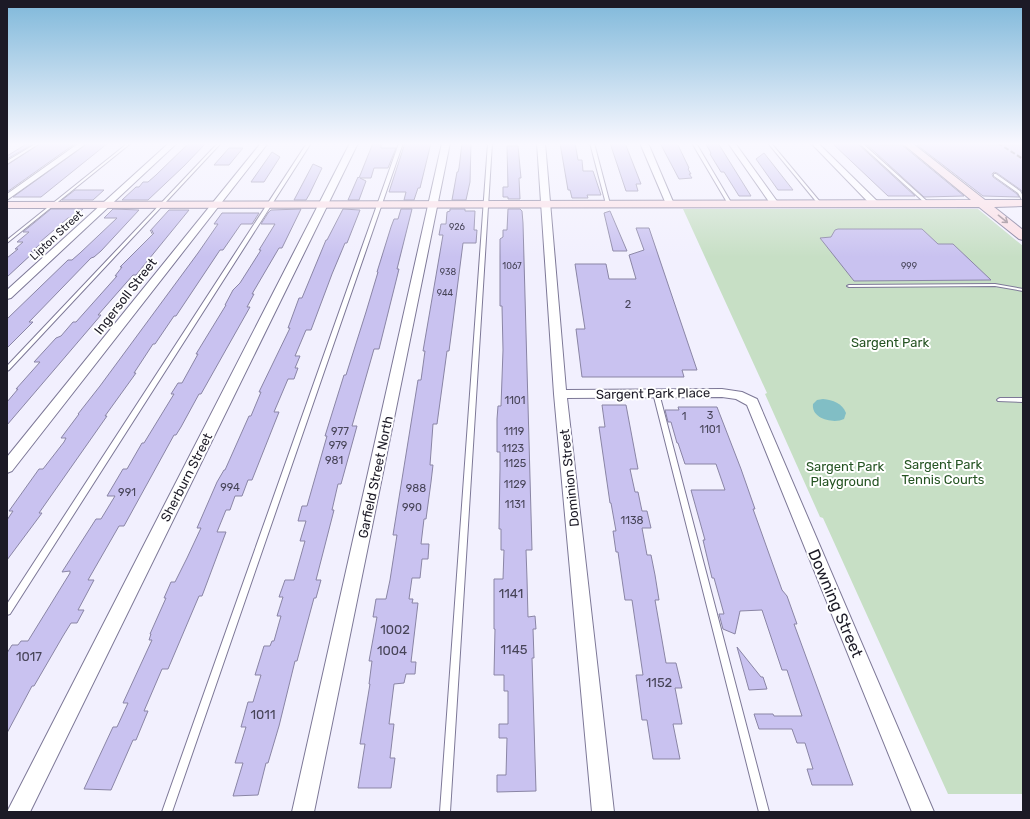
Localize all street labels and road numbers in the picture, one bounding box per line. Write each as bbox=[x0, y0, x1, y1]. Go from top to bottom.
street label: Lipton Street bbox=[27, 207, 86, 263]
street label: Ingersoll Street bbox=[91, 255, 161, 338]
street label: Sargent Park Place bbox=[596, 385, 710, 403]
street label: Garfield Street North bbox=[355, 415, 396, 540]
street label: Dominion Street bbox=[557, 428, 582, 528]
street label: Sherburn Street bbox=[158, 430, 215, 524]
street label: Downing Street bbox=[804, 546, 867, 660]

